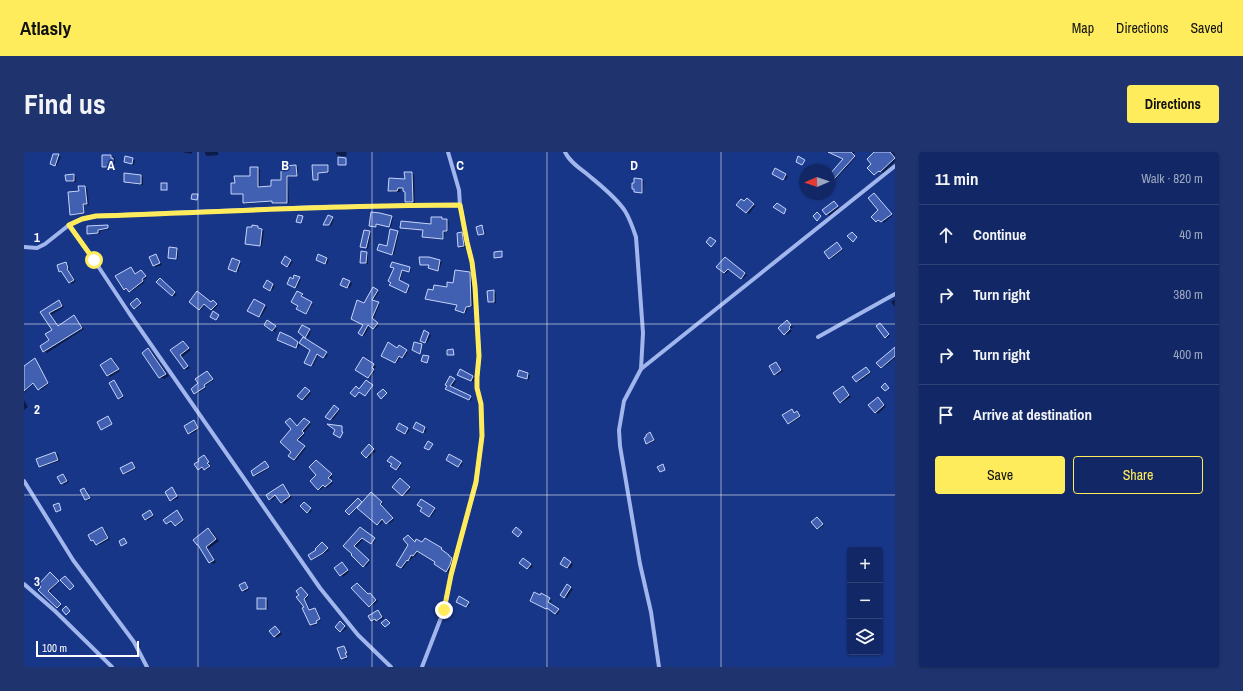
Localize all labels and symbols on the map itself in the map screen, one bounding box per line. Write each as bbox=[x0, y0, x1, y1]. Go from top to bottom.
text: A bbox=[107, 157, 115, 174]
text: B bbox=[281, 157, 289, 174]
text: C bbox=[456, 157, 464, 174]
text: D bbox=[630, 157, 638, 174]
north arrow bbox=[799, 164, 835, 200]
text: 1 bbox=[34, 229, 40, 246]
route start bbox=[85, 251, 103, 269]
text: 2 bbox=[34, 401, 40, 418]
text: 3 bbox=[34, 573, 40, 590]
route end bbox=[435, 601, 453, 619]
scale bar bbox=[36, 639, 139, 658]

